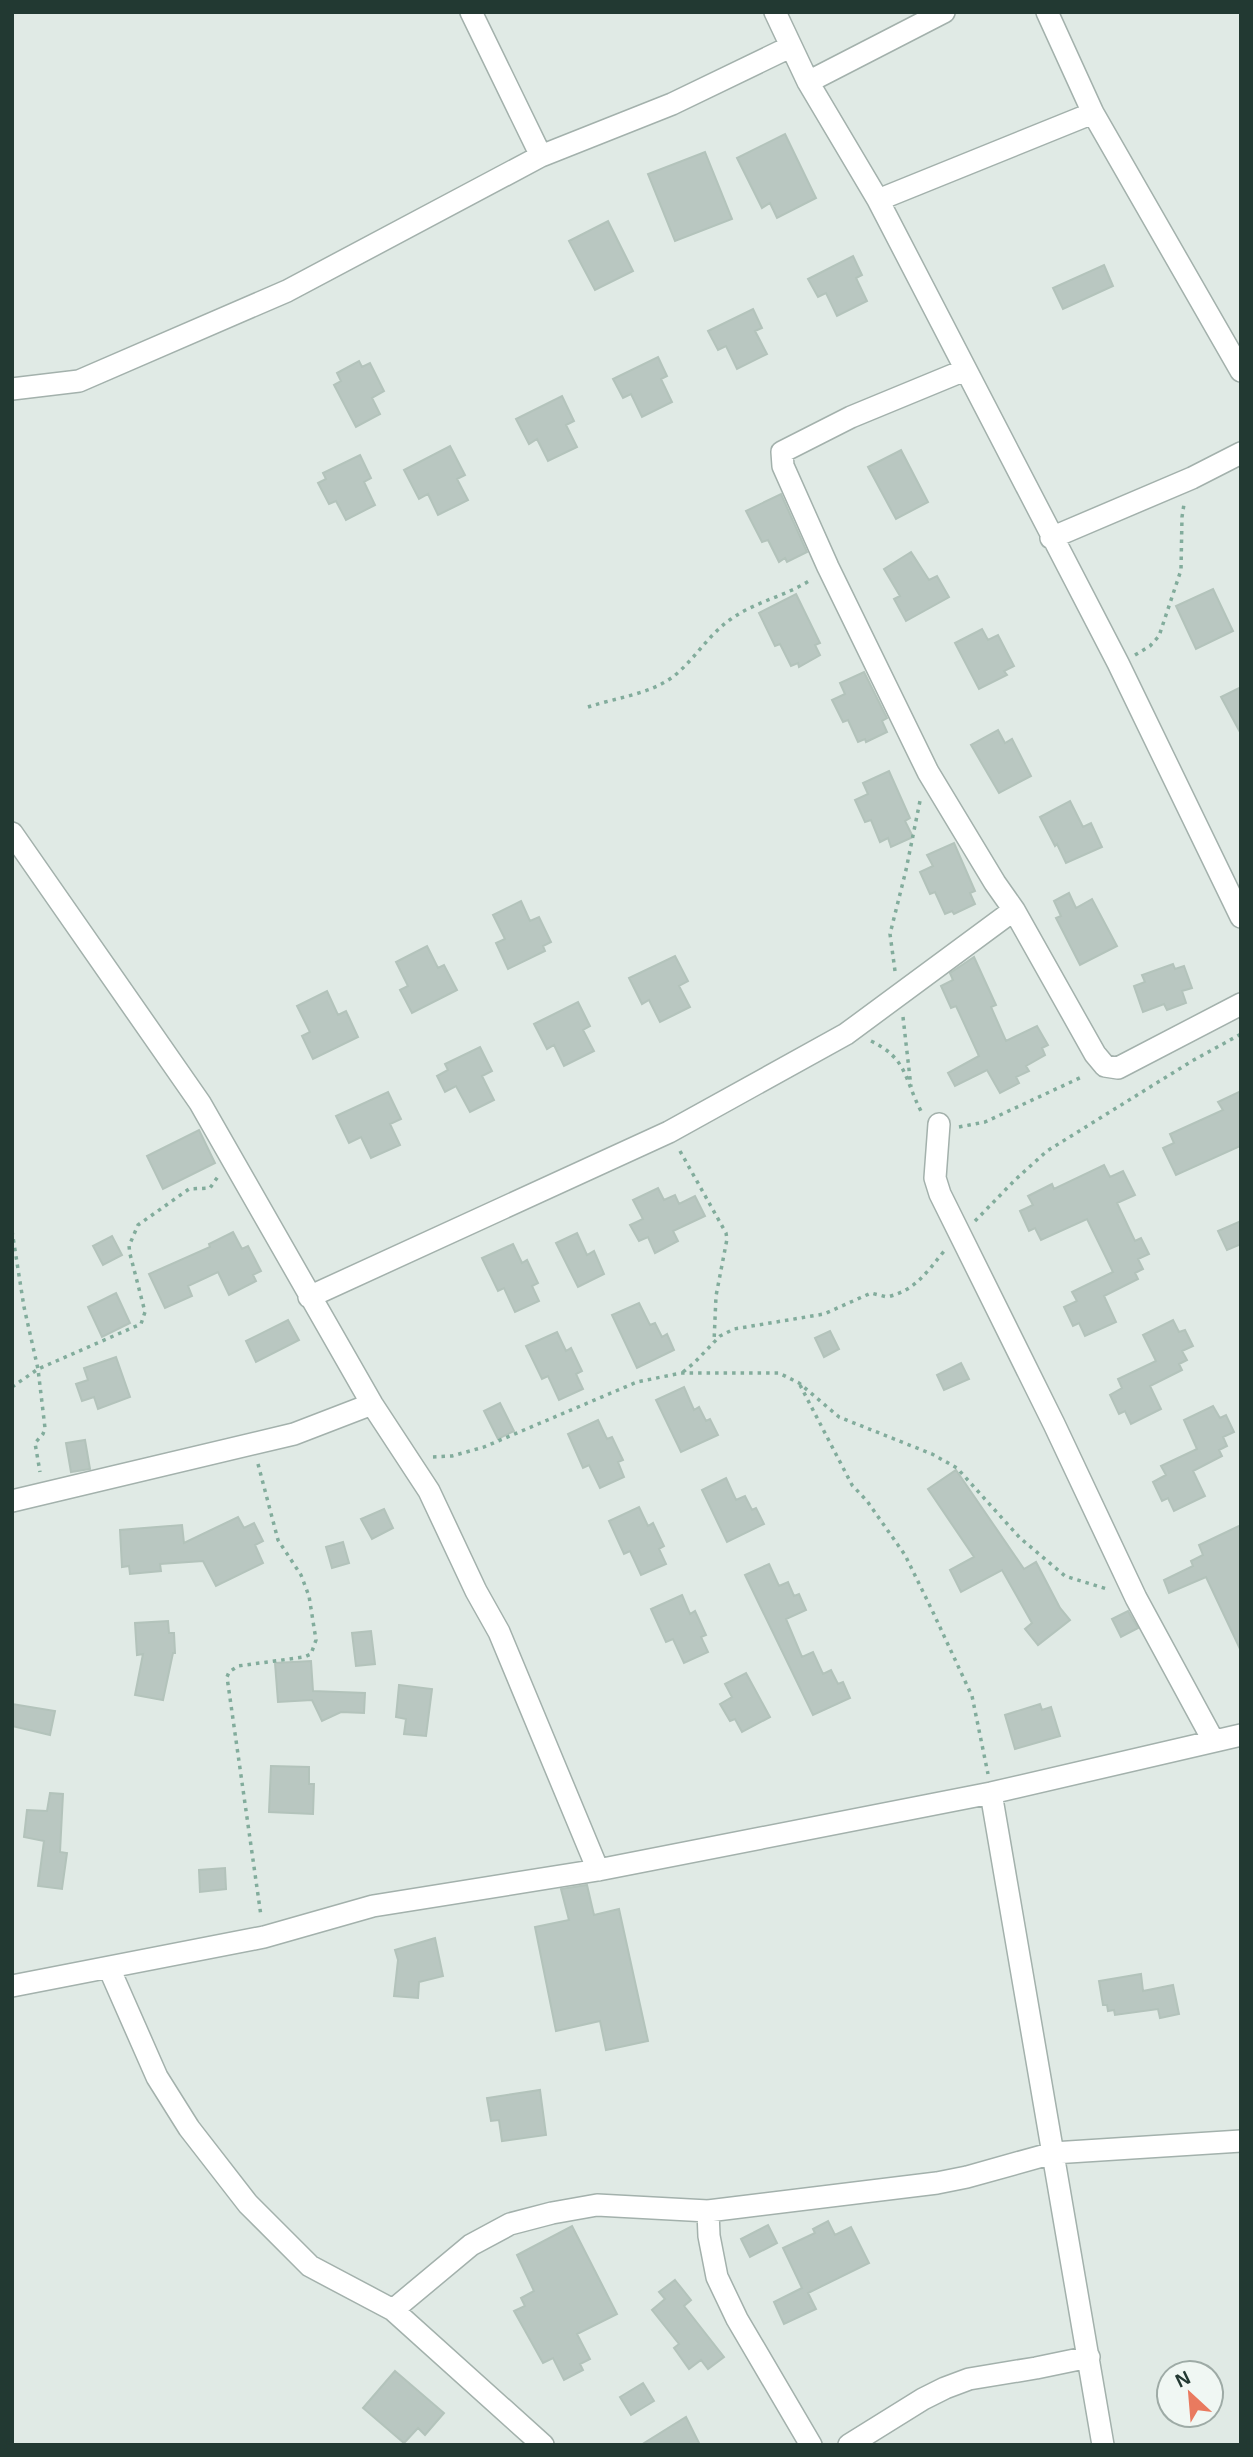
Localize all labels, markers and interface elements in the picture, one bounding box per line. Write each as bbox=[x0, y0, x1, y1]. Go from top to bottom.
north arrow bbox=[1155, 2359, 1225, 2429]
text: N bbox=[1172, 2367, 1194, 2392]

